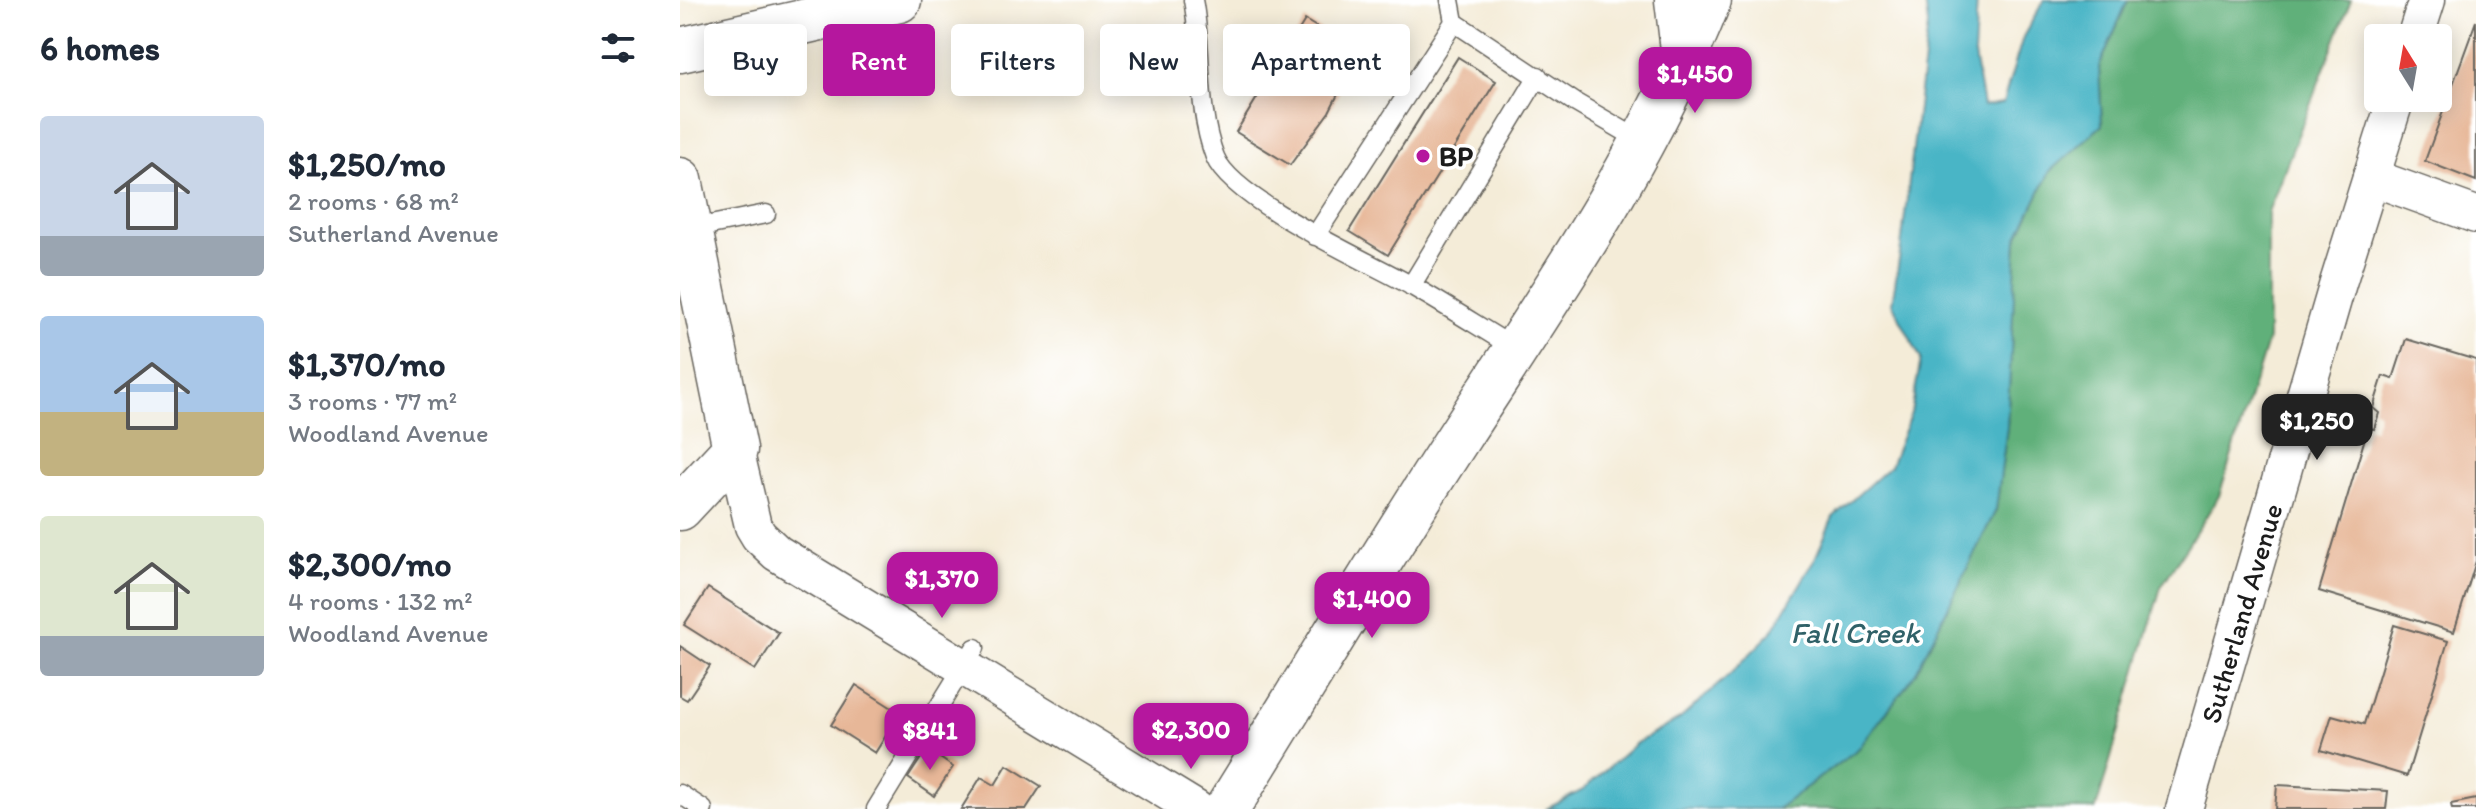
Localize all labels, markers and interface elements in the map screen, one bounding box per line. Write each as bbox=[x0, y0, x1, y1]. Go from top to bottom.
chip: Buy bbox=[704, 24, 807, 96]
chip: Rent bbox=[823, 24, 935, 96]
chip: Filters bbox=[951, 24, 1084, 96]
chip: New bbox=[1100, 24, 1207, 96]
chip: Apartment bbox=[1223, 24, 1410, 96]
north arrow bbox=[2364, 24, 2452, 112]
map controls bbox=[2364, 24, 2452, 112]
icon: filters bbox=[596, 26, 640, 70]
text: 6 homes bbox=[40, 28, 160, 69]
pin: $1,450 bbox=[1630, 47, 1760, 115]
text: $1,450 bbox=[1657, 57, 1733, 89]
place label: BP bbox=[1439, 139, 1473, 173]
text: $1,250/mo bbox=[288, 144, 446, 185]
marker: BP bbox=[1414, 147, 1432, 165]
icon: home bbox=[104, 148, 200, 244]
text: 2 rooms · 68 m² bbox=[288, 185, 459, 217]
text: Sutherland Avenue bbox=[288, 217, 499, 249]
text: $1,370/mo bbox=[288, 344, 446, 385]
icon: home bbox=[104, 348, 200, 444]
text: 3 rooms · 77 m² bbox=[288, 385, 457, 417]
pin: $1,250 bbox=[2252, 394, 2382, 462]
text: $1,250 bbox=[2280, 404, 2354, 436]
text: Woodland Avenue bbox=[288, 417, 489, 449]
street label: Sutherland Avenue bbox=[2193, 499, 2290, 727]
text: $2,300/mo bbox=[288, 544, 452, 585]
icon: home bbox=[104, 548, 200, 644]
pin: $1,370 bbox=[877, 552, 1007, 620]
text: $1,370 bbox=[905, 562, 979, 594]
pin: $1,400 bbox=[1307, 572, 1437, 640]
text: $1,400 bbox=[1332, 582, 1412, 614]
text: 4 rooms · 132 m² bbox=[288, 585, 473, 617]
water label: Fall Creek bbox=[1790, 614, 1921, 651]
text: Woodland Avenue bbox=[288, 617, 489, 649]
pin: $2,300 bbox=[1126, 703, 1256, 771]
pin: $841 bbox=[883, 704, 977, 772]
text: $2,300 bbox=[1151, 713, 1231, 745]
text: $841 bbox=[902, 714, 958, 746]

